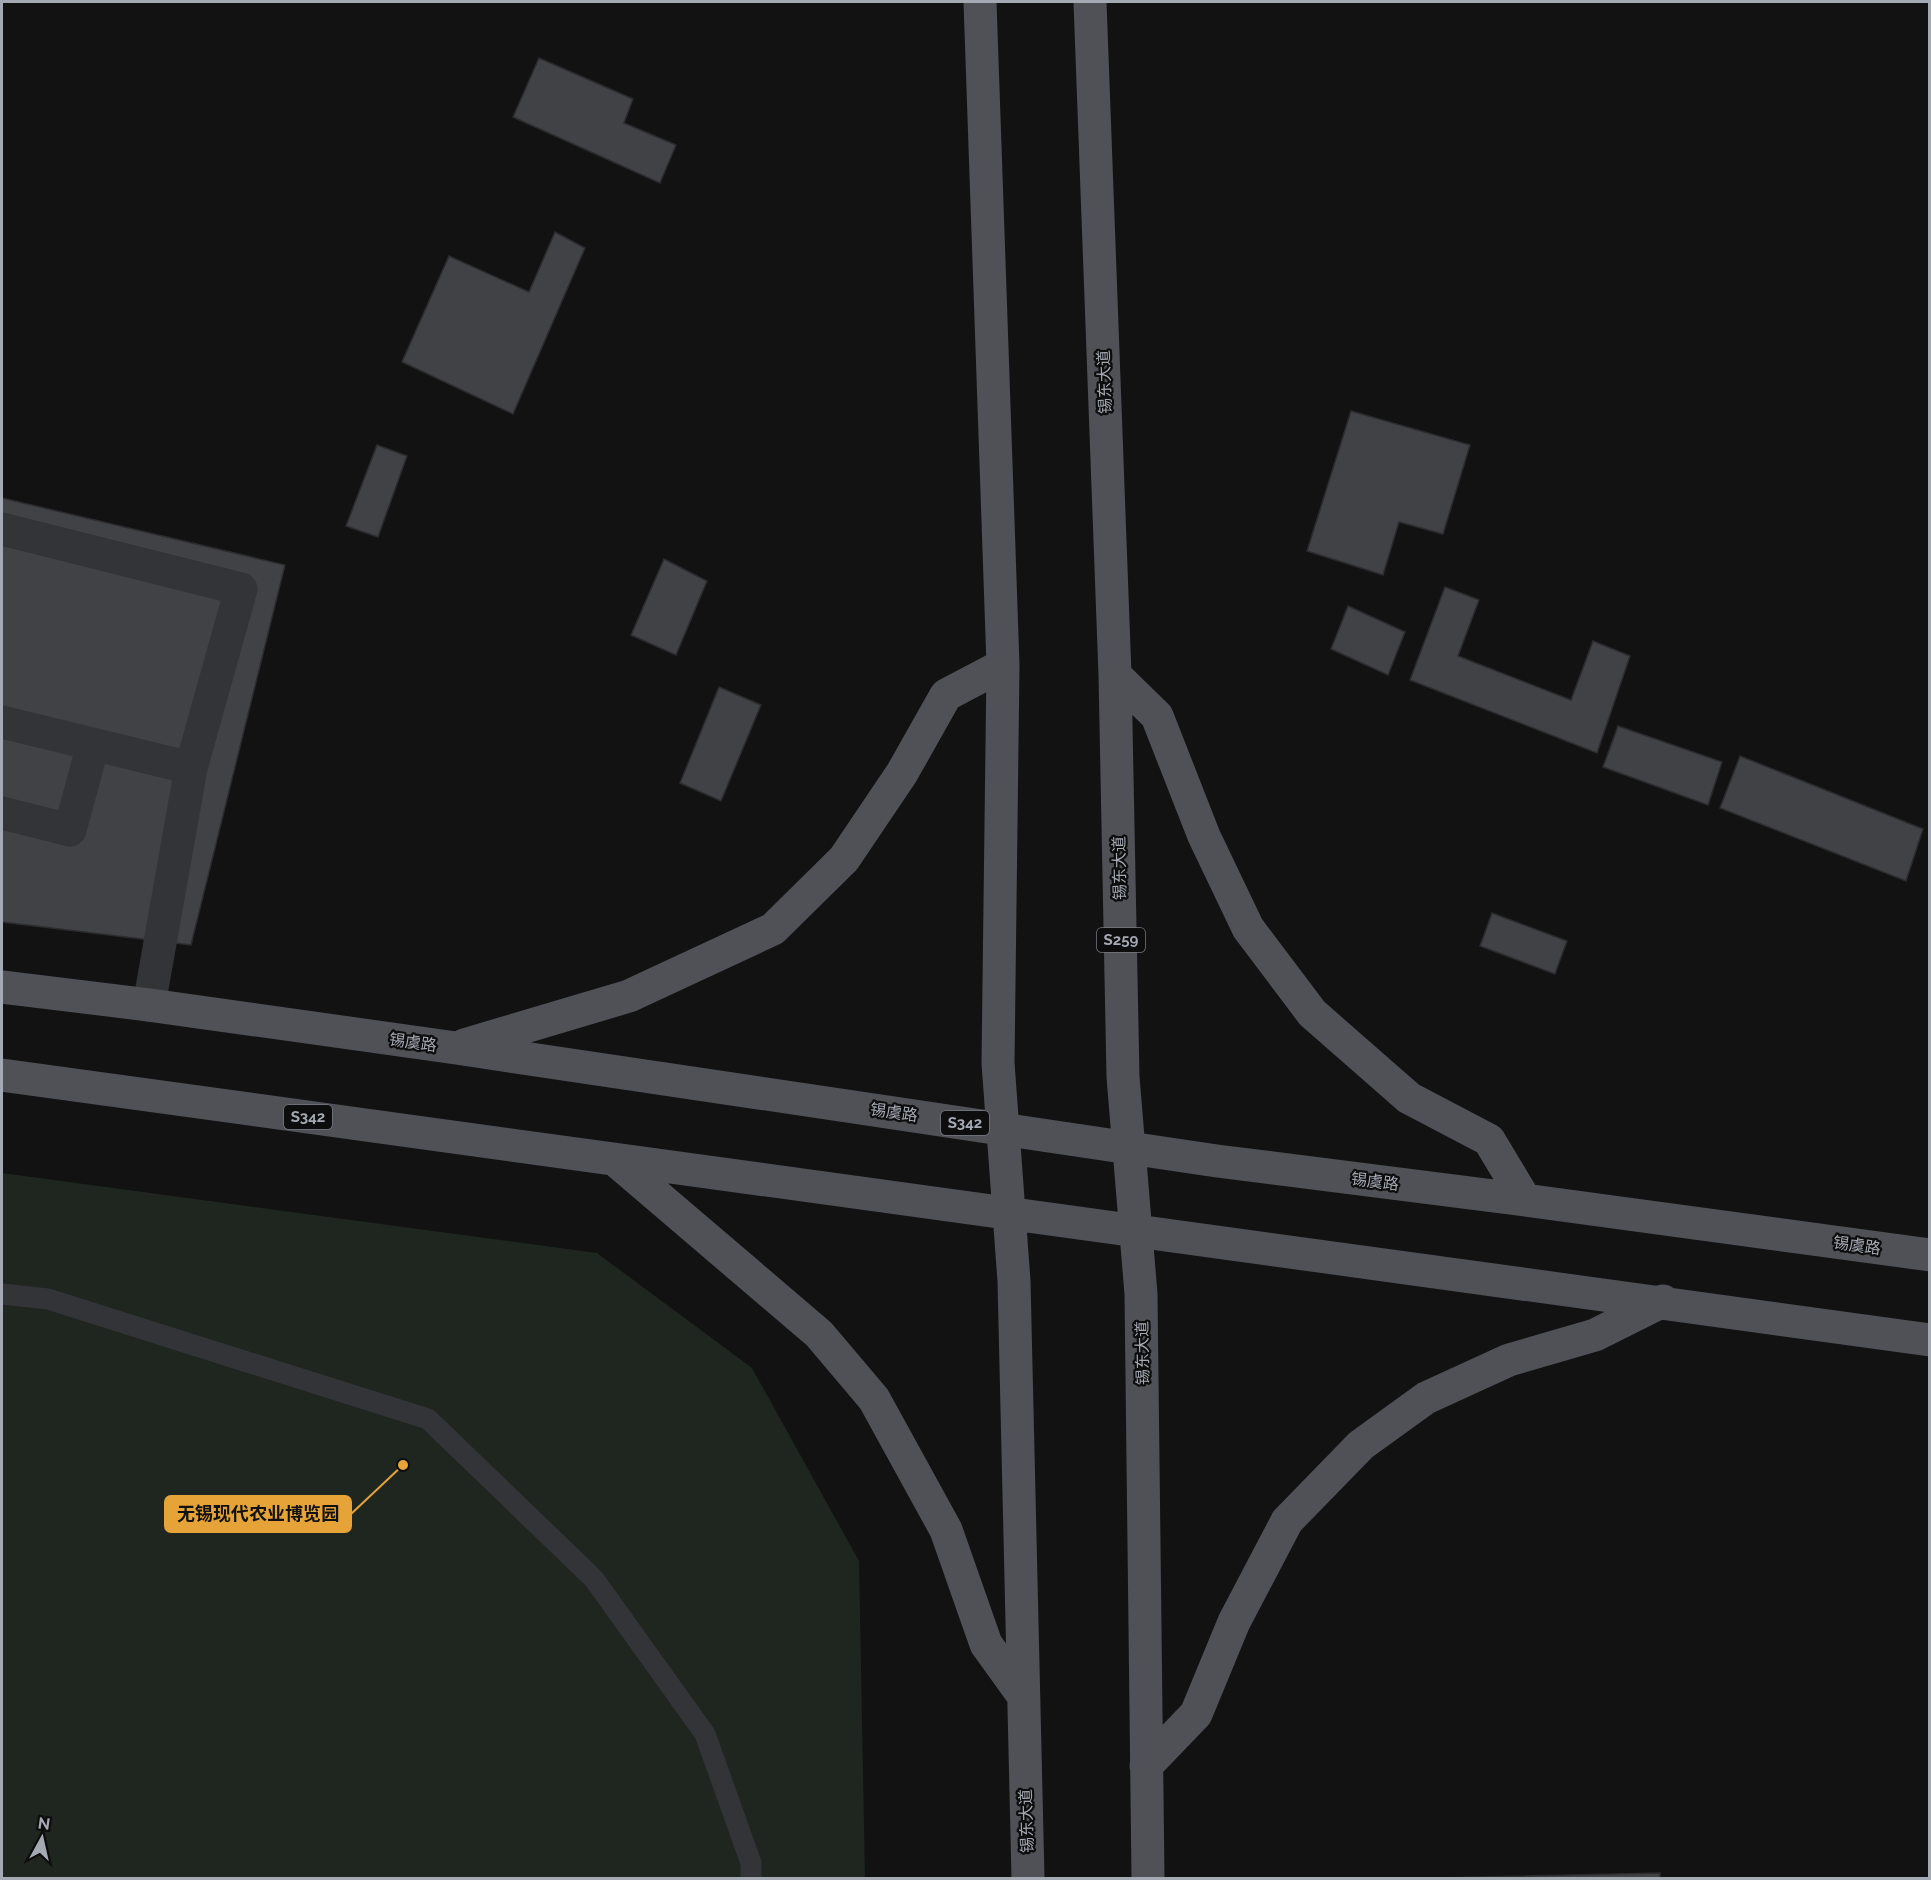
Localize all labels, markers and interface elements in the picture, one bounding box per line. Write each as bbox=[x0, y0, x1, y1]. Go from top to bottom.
street label: 锡东大道 bbox=[1094, 350, 1115, 414]
street label: 锡东大道 bbox=[1109, 836, 1130, 900]
road number: S259 bbox=[1097, 928, 1145, 952]
street label: 锡虞路 bbox=[388, 1030, 438, 1055]
street label: 锡虞路 bbox=[869, 1100, 919, 1125]
road number: S342 bbox=[284, 1105, 332, 1129]
road number: S342 bbox=[941, 1111, 989, 1135]
street label: 锡虞路 bbox=[1350, 1169, 1400, 1194]
street label: 锡虞路 bbox=[1832, 1233, 1882, 1258]
street label: 锡东大道 bbox=[1132, 1321, 1153, 1385]
callout: 无锡现代农业博览园 bbox=[165, 1496, 351, 1532]
text: 无锡现代农业博览园 bbox=[177, 1503, 339, 1524]
street label: 锡东大道 bbox=[1016, 1789, 1037, 1853]
north arrow bbox=[12, 1808, 72, 1868]
text: N bbox=[37, 1813, 51, 1834]

